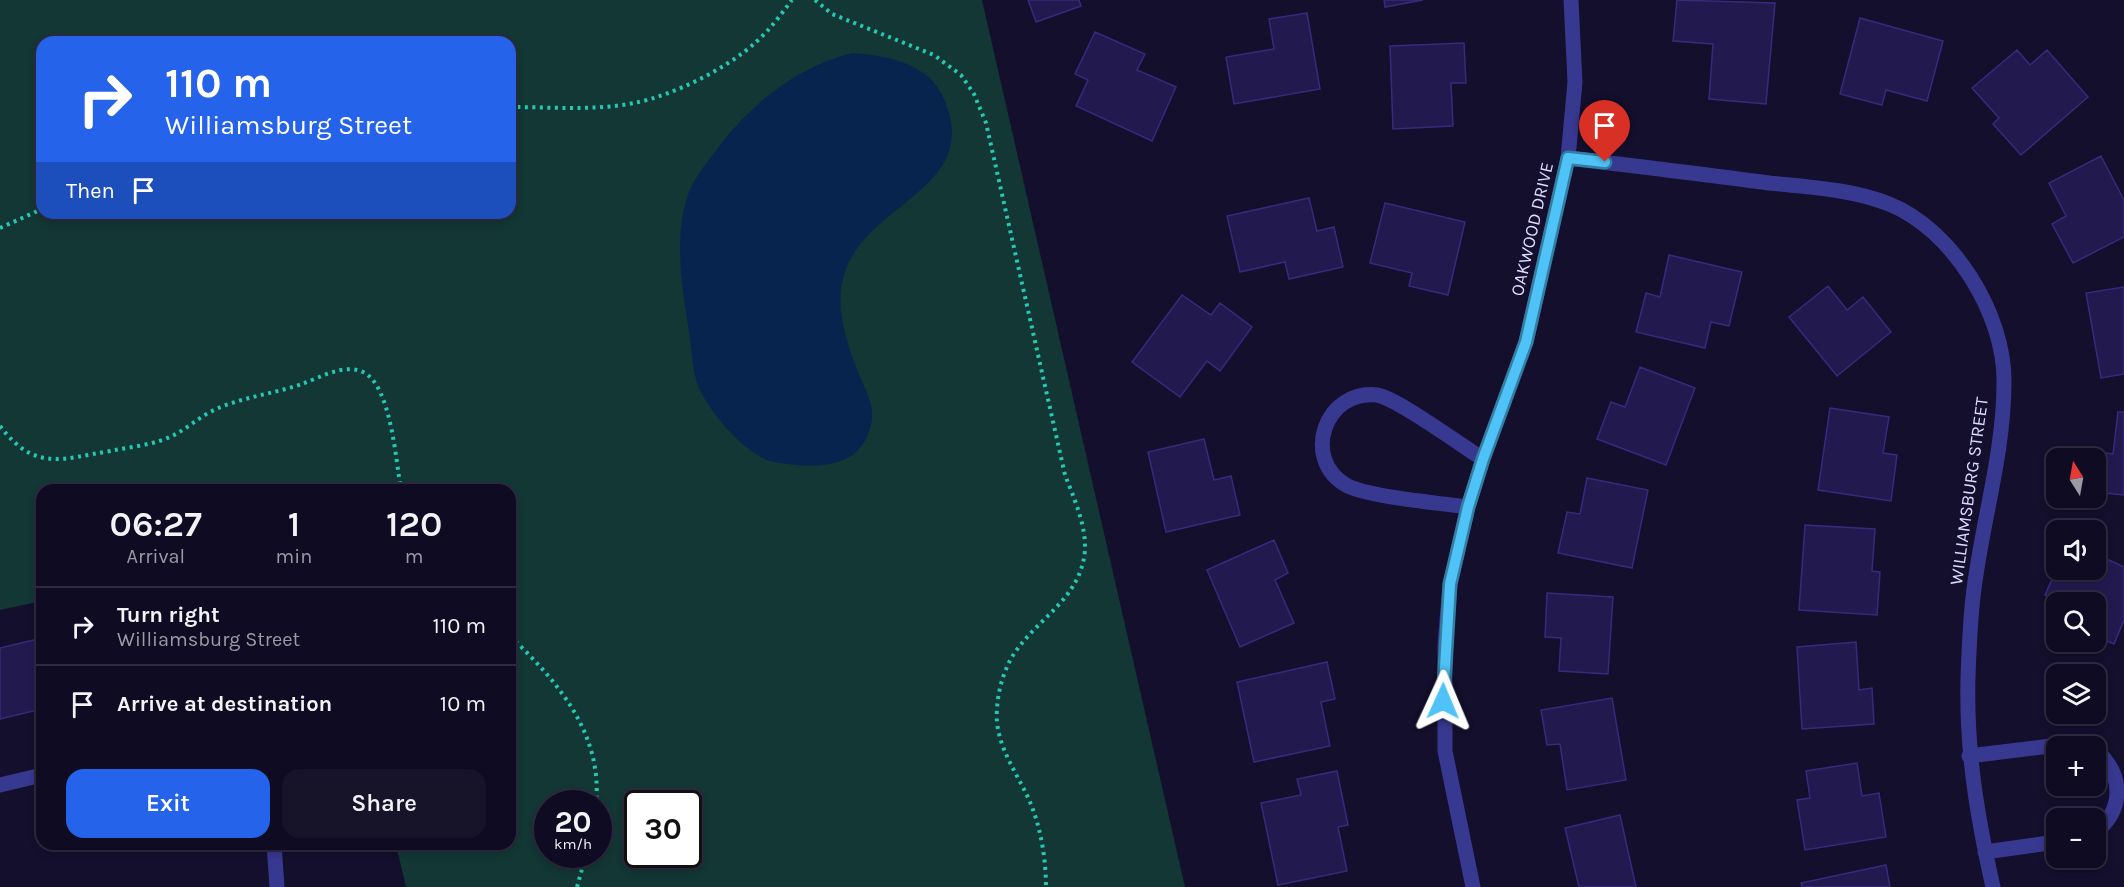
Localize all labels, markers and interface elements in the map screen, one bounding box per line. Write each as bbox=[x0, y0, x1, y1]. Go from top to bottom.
text: 110 m bbox=[165, 58, 272, 108]
icon: right bbox=[66, 60, 144, 138]
pin bbox=[1579, 100, 1630, 162]
text: Williamsburg Street bbox=[165, 109, 412, 141]
icon: arrive bbox=[1588, 109, 1621, 142]
street label: OAKWOOD DRIVE bbox=[1506, 160, 1558, 298]
icon: arrive bbox=[127, 174, 160, 207]
text: Then bbox=[66, 178, 115, 204]
street label: WILLIAMSBURG STREET bbox=[1945, 396, 1993, 586]
north arrow bbox=[2046, 448, 2106, 508]
map controls bbox=[2046, 448, 2106, 868]
text: 06:27 bbox=[110, 503, 202, 545]
text: 1 bbox=[288, 503, 300, 545]
text: 120 bbox=[386, 503, 442, 545]
button: sound bbox=[2046, 520, 2106, 580]
text: Arrival bbox=[126, 545, 185, 568]
text: min bbox=[276, 545, 312, 568]
text: m bbox=[405, 545, 424, 568]
button: search bbox=[2046, 592, 2106, 652]
text: Turn right bbox=[117, 602, 220, 628]
icon: right bbox=[66, 610, 99, 643]
text: 110 m bbox=[433, 613, 486, 639]
text: Williamsburg Street bbox=[117, 628, 300, 651]
button: layers bbox=[2046, 664, 2106, 724]
position arrow bbox=[1411, 669, 1475, 733]
icon: arrive bbox=[66, 688, 99, 721]
text: Arrive at destination bbox=[117, 691, 332, 717]
text: 10 m bbox=[440, 691, 486, 717]
button: + bbox=[2046, 736, 2106, 796]
button: Exit bbox=[66, 769, 270, 838]
button: Share bbox=[282, 769, 486, 838]
speed limit sign: 30 bbox=[624, 790, 702, 868]
text: 20 bbox=[554, 804, 592, 840]
button: − bbox=[2046, 808, 2106, 868]
text: km/h bbox=[554, 835, 592, 853]

